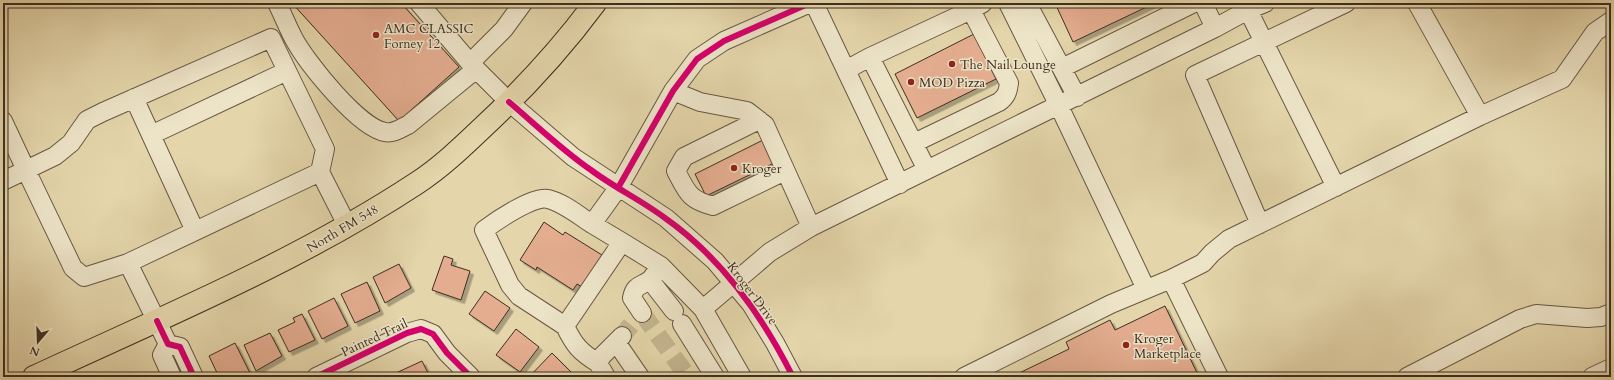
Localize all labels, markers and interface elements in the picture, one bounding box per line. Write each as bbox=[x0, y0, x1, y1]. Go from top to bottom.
place label: AMC CLASSIC Forney 12 bbox=[384, 20, 473, 53]
marker: AMC CLASSIC Forney 12 bbox=[371, 30, 381, 40]
place label: The Nail Lounge bbox=[960, 56, 1056, 74]
marker: The Nail Lounge bbox=[947, 59, 957, 69]
place label: MOD Pizza bbox=[919, 74, 985, 92]
marker: MOD Pizza bbox=[906, 77, 916, 87]
place label: Kroger bbox=[742, 160, 782, 178]
marker: Kroger bbox=[729, 163, 739, 173]
street label: North FM 548 bbox=[303, 200, 382, 257]
street label: Kroger Drive bbox=[723, 259, 782, 329]
street label: Painted Trail bbox=[338, 314, 411, 361]
north arrow bbox=[18, 322, 58, 362]
place label: Kroger Marketplace bbox=[1134, 330, 1201, 363]
marker: Kroger Marketplace bbox=[1121, 340, 1131, 350]
text: N bbox=[28, 342, 42, 360]

